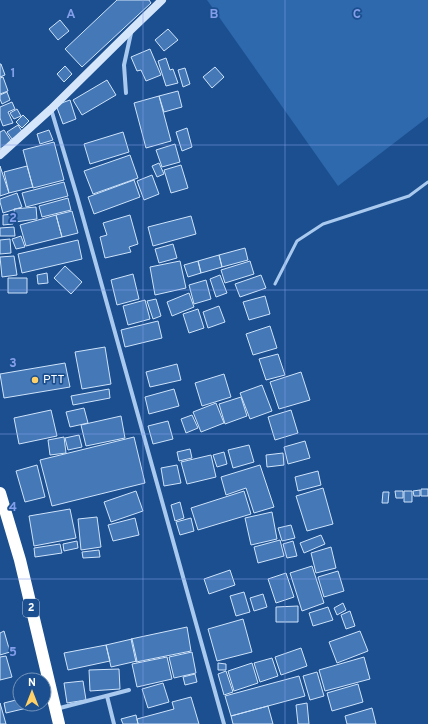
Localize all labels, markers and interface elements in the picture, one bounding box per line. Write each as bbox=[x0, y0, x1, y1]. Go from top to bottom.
text: A bbox=[66, 7, 76, 23]
text: B bbox=[210, 7, 219, 23]
text: C bbox=[353, 7, 361, 23]
text: 1 bbox=[10, 66, 16, 82]
text: 2 bbox=[9, 211, 17, 227]
text: 3 bbox=[9, 356, 17, 372]
place label: PTT bbox=[43, 372, 65, 388]
marker: PTT bbox=[30, 375, 40, 385]
text: 4 bbox=[9, 500, 17, 516]
road number: 2 bbox=[23, 599, 39, 617]
text: 5 bbox=[9, 645, 17, 661]
north arrow bbox=[12, 672, 52, 712]
text: N bbox=[28, 676, 36, 690]

